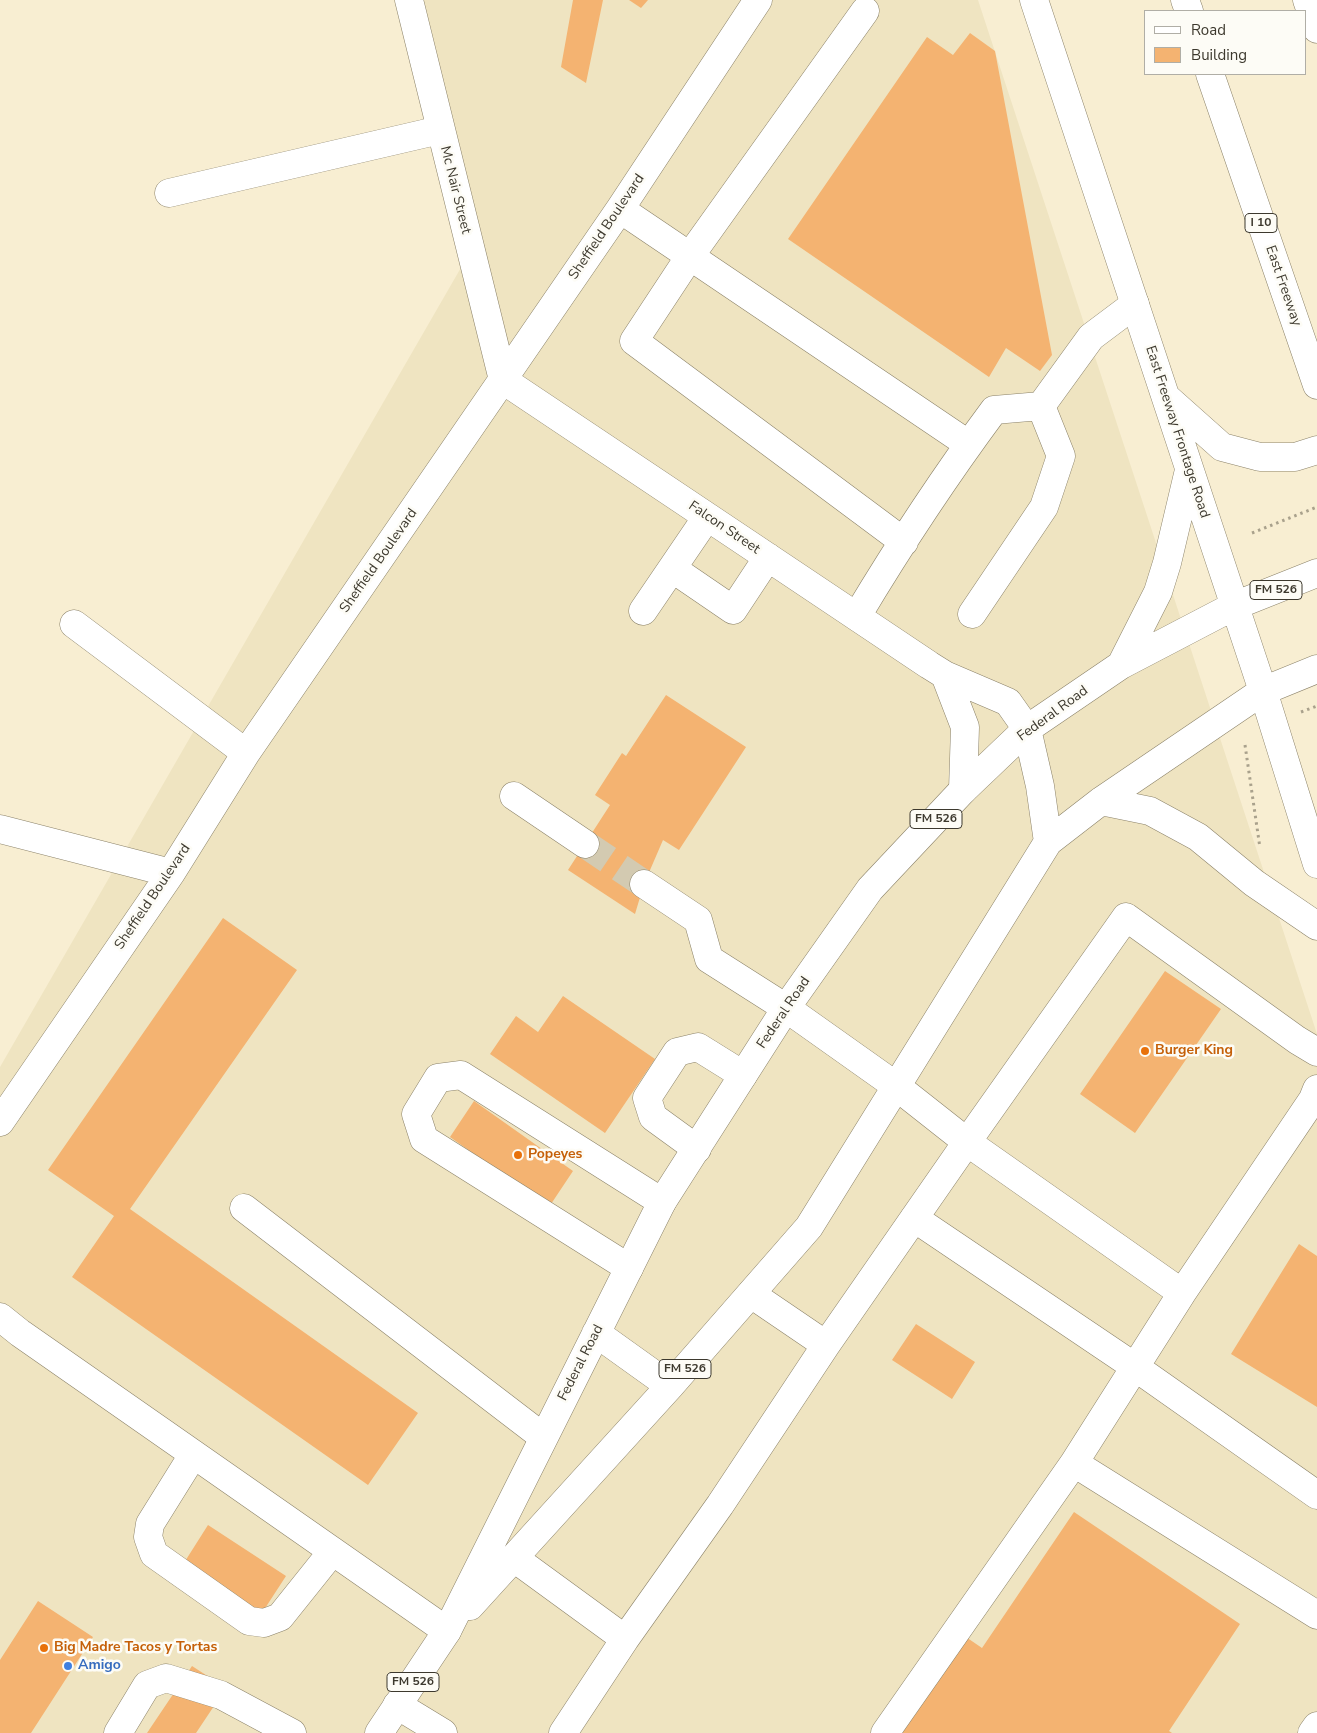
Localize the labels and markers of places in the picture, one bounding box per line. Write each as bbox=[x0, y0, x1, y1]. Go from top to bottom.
place label: Burger King bbox=[1155, 1043, 1233, 1059]
marker: Burger King bbox=[1139, 1045, 1151, 1057]
place label: Popeyes bbox=[528, 1147, 582, 1163]
marker: Popeyes bbox=[512, 1149, 524, 1161]
place label: Big Madre Tacos y Tortas bbox=[54, 1640, 217, 1656]
marker: Big Madre Tacos y Tortas bbox=[38, 1642, 50, 1654]
place label: Amigo bbox=[78, 1658, 121, 1674]
marker: Amigo bbox=[62, 1660, 74, 1672]

